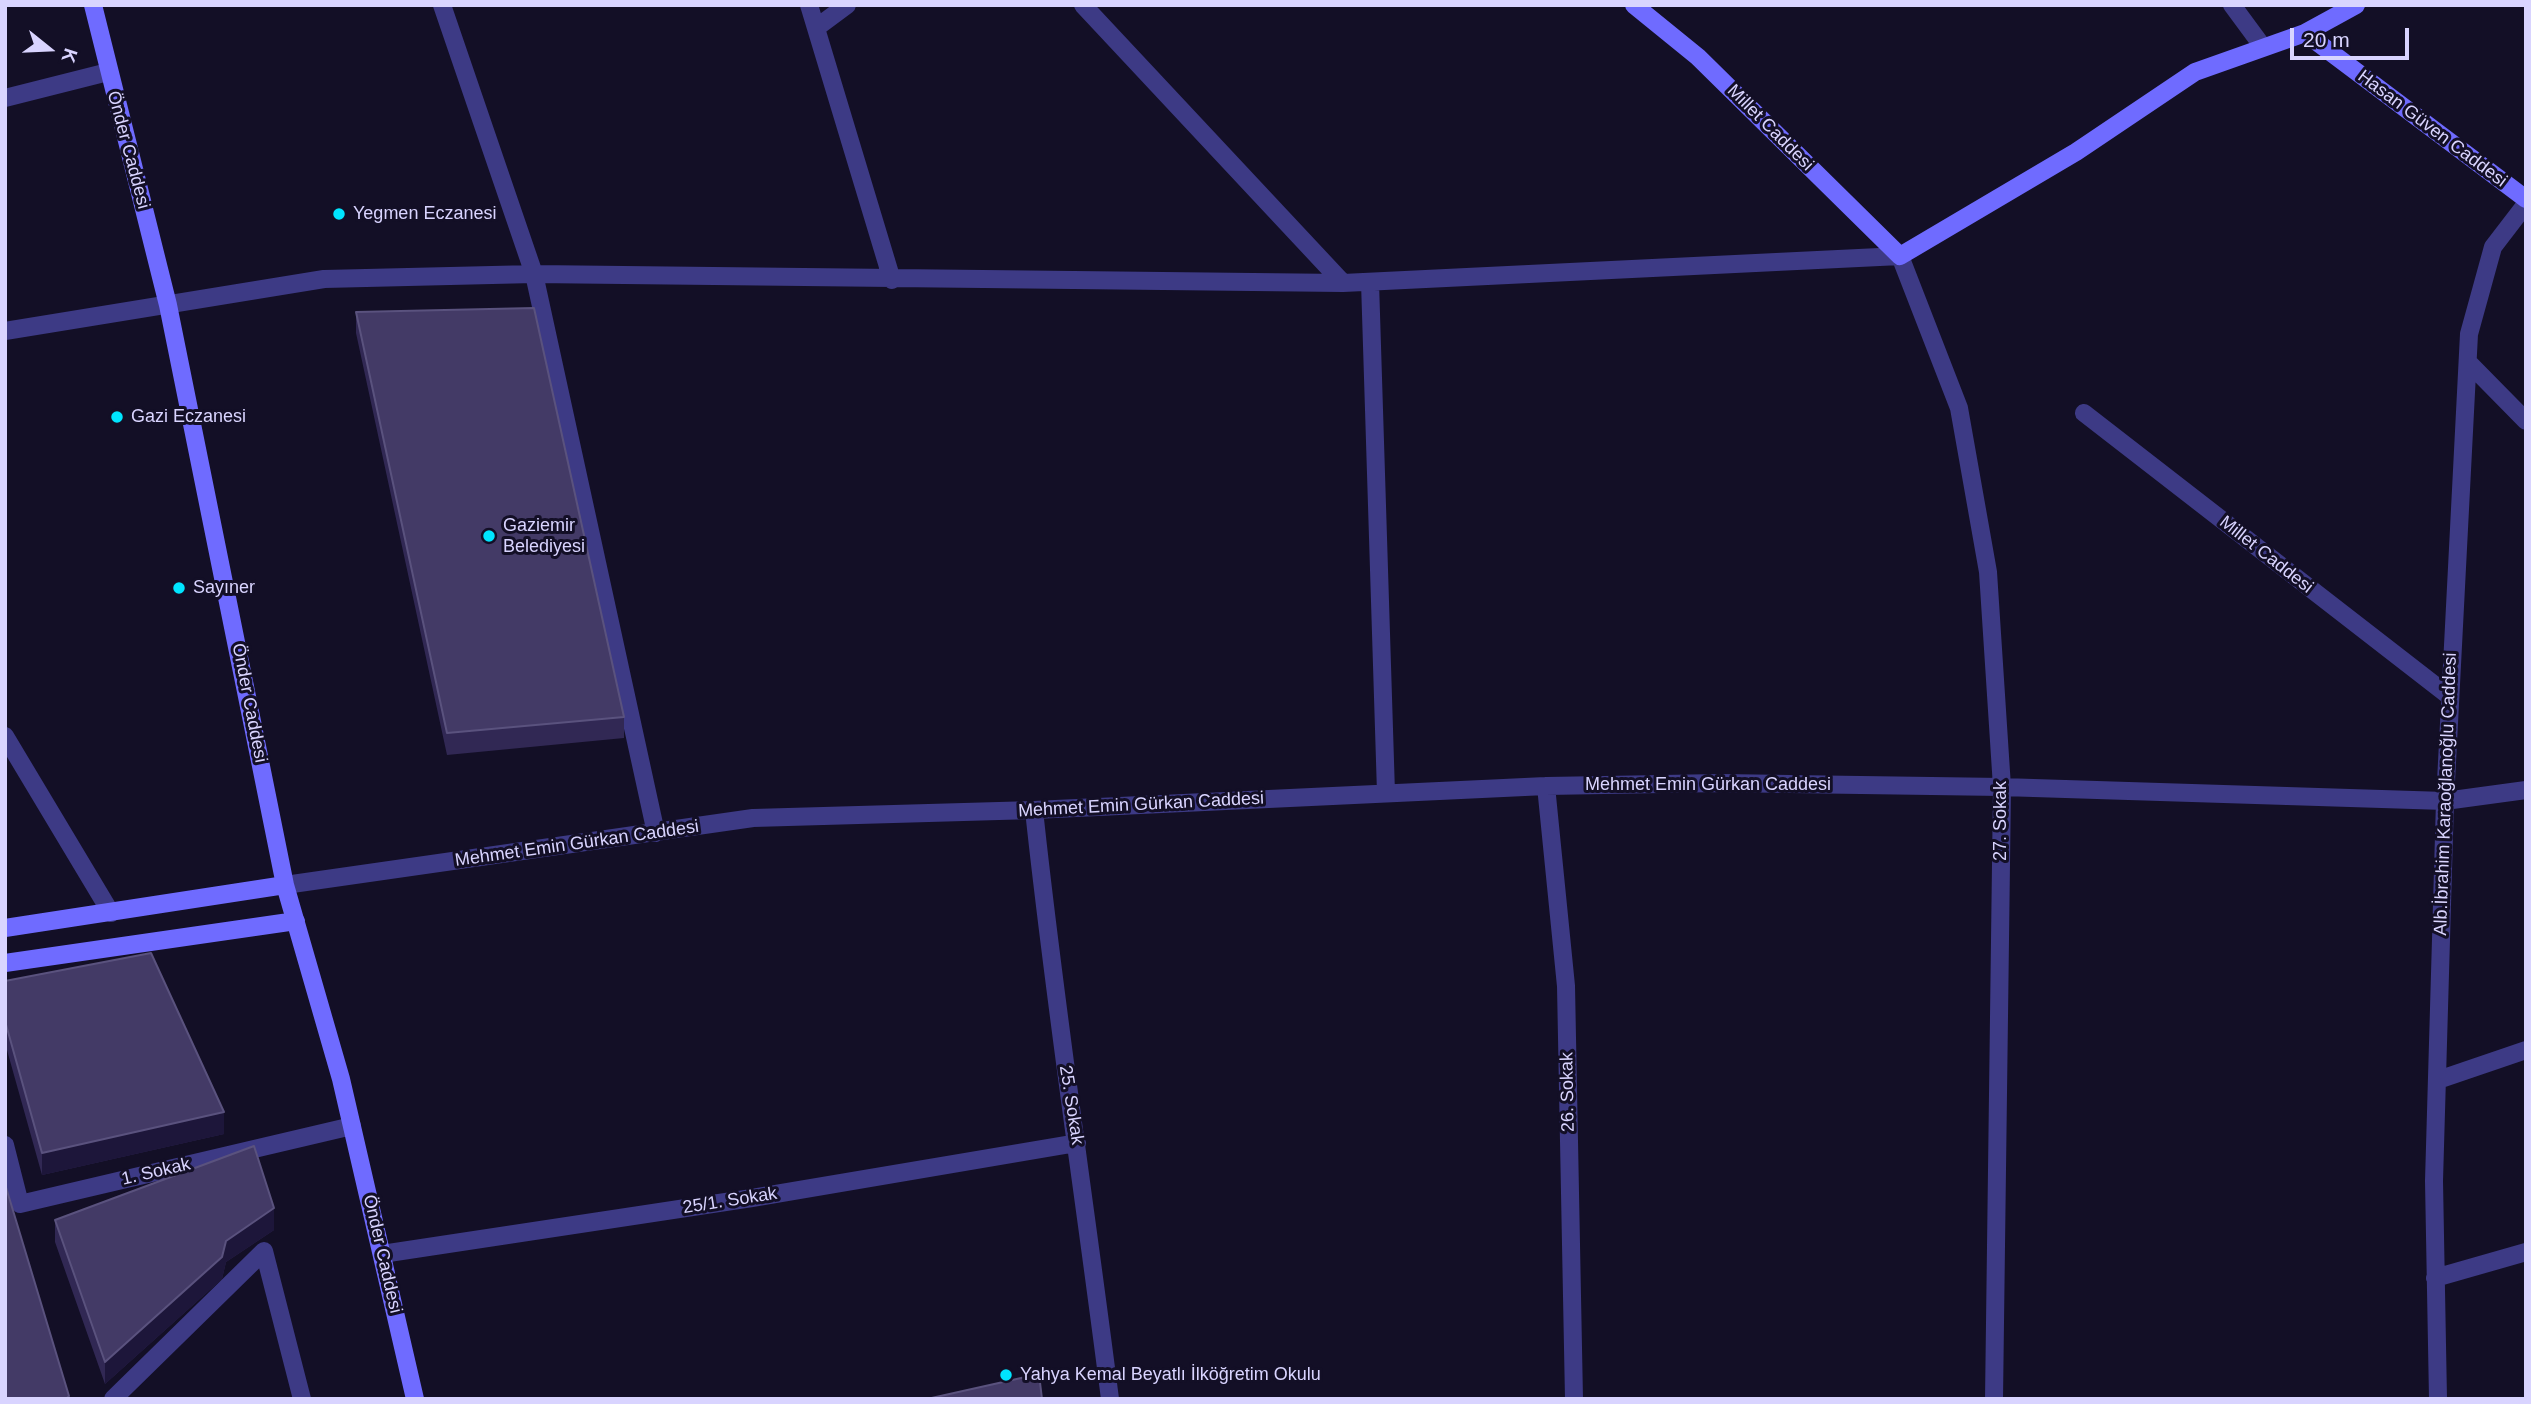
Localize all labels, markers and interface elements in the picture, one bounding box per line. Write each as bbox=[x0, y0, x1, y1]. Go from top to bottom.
north arrow bbox=[14, 14, 84, 84]
scale bar bbox=[2293, 14, 2412, 58]
text: 20 m bbox=[2303, 28, 2350, 51]
text: K bbox=[57, 46, 82, 65]
street label: Hasan Güven Caddesi bbox=[2353, 66, 2511, 192]
street label: Millet Caddesi bbox=[1722, 80, 1818, 176]
street label: Önder Caddesi bbox=[102, 89, 154, 211]
place label: Yegmen Eczanesi bbox=[353, 203, 496, 225]
marker: Yegmen Eczanesi bbox=[331, 206, 347, 222]
place label: Gazi Eczanesi bbox=[131, 406, 246, 428]
marker: Gazi Eczanesi bbox=[109, 409, 125, 425]
street label: Millet Caddesi bbox=[2215, 512, 2317, 598]
place label: Gaziemir Belediyesi bbox=[503, 515, 585, 558]
marker: Gaziemir Belediyesi bbox=[481, 528, 497, 544]
place label: Sayıner bbox=[193, 577, 255, 599]
marker: Sayıner bbox=[171, 580, 187, 596]
street label: Önder Caddesi bbox=[227, 642, 271, 764]
street label: Alb.İbrahim Karaoğlanoğlu Caddesi bbox=[2430, 652, 2462, 936]
street label: Mehmet Emin Gürkan Caddesi bbox=[1585, 774, 1831, 796]
street label: 27. Sokak bbox=[1990, 781, 2012, 861]
street label: Mehmet Emin Gürkan Caddesi bbox=[1018, 788, 1264, 822]
street label: Mehmet Emin Gürkan Caddesi bbox=[454, 816, 700, 872]
street label: 26. Sokak bbox=[1557, 1052, 1579, 1132]
street label: 25. Sokak bbox=[1054, 1064, 1088, 1146]
street label: 1. Sokak bbox=[119, 1154, 193, 1190]
street label: 25/1. Sokak bbox=[681, 1183, 779, 1219]
street label: Önder Caddesi bbox=[358, 1193, 406, 1315]
place label: Yahya Kemal Beyatlı İlköğretim Okulu bbox=[1020, 1364, 1321, 1386]
marker: Yahya Kemal Beyatlı İlköğretim Okulu bbox=[998, 1367, 1014, 1383]

